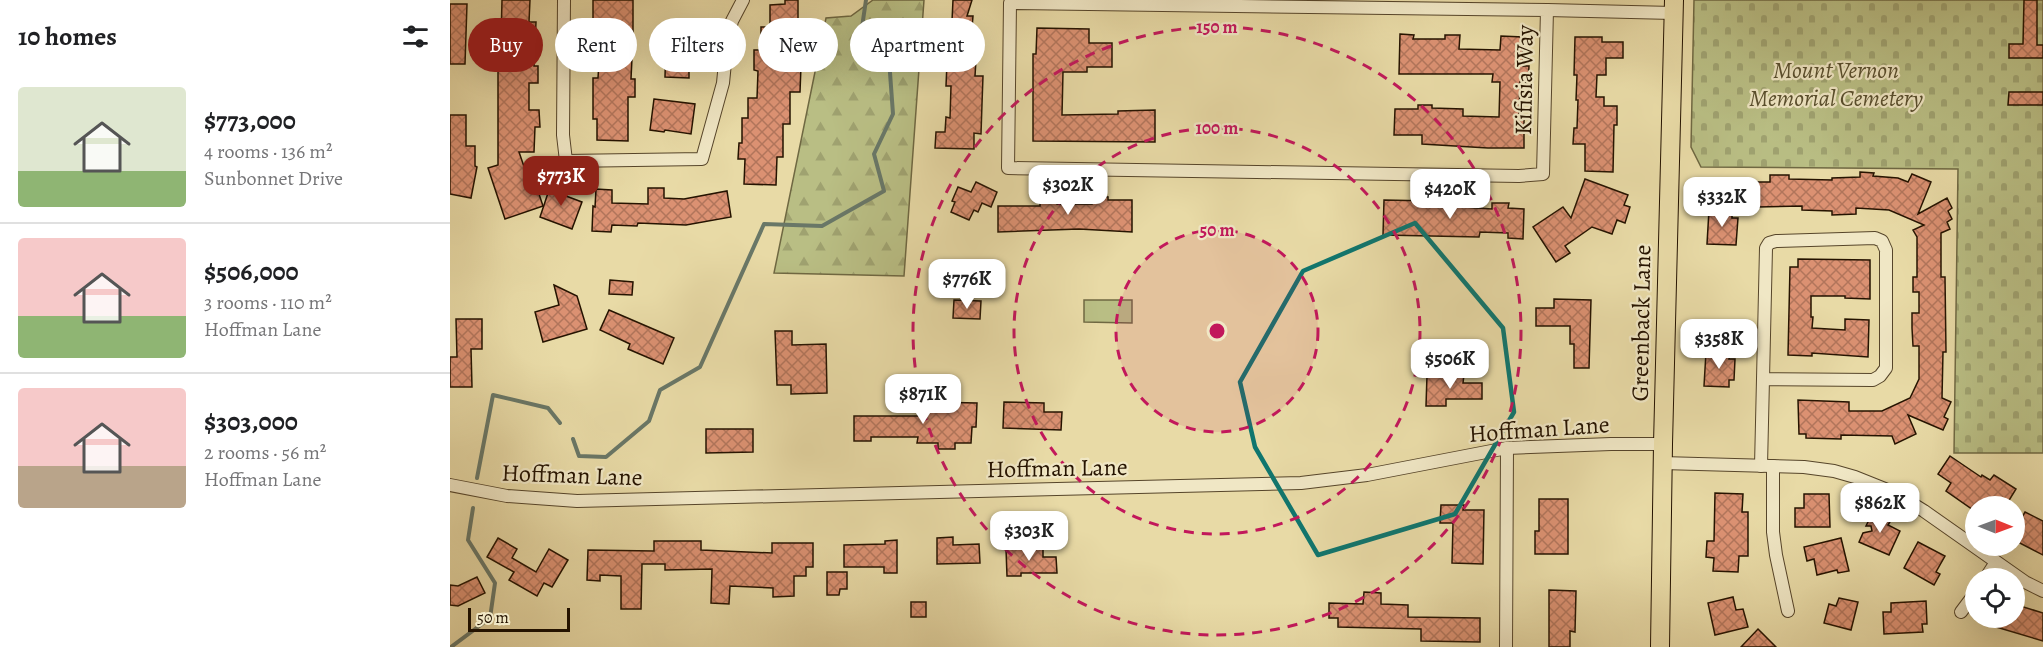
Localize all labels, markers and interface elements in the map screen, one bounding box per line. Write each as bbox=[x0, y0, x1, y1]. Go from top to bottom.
text: 150 m bbox=[1196, 15, 1238, 39]
chip: Buy bbox=[468, 18, 543, 72]
chip: Rent bbox=[555, 18, 637, 72]
chip: Filters bbox=[649, 18, 746, 72]
chip: New bbox=[758, 18, 838, 72]
chip: Apartment bbox=[850, 18, 985, 72]
text: 10 homes bbox=[18, 19, 117, 54]
icon: filters bbox=[399, 20, 432, 53]
street label: Kifisia Way bbox=[1507, 24, 1541, 135]
park label: Mount Vernon Memorial Cemetery bbox=[1749, 54, 1924, 114]
text: $773,000 bbox=[204, 103, 296, 138]
icon: home bbox=[66, 111, 138, 183]
text: 100 m bbox=[1196, 116, 1238, 140]
text: 4 rooms · 136 m² bbox=[204, 138, 333, 165]
pin: $773K bbox=[519, 156, 603, 207]
text: $773K bbox=[537, 162, 585, 189]
text: Sunbonnet Drive bbox=[204, 165, 343, 192]
pin: $302K bbox=[1026, 165, 1110, 216]
pin: $420K bbox=[1408, 169, 1492, 220]
text: $302K bbox=[1043, 171, 1093, 198]
text: $420K bbox=[1424, 175, 1476, 202]
pin: $332K bbox=[1680, 177, 1764, 228]
text: $332K bbox=[1697, 183, 1747, 210]
text: 50 m bbox=[1200, 218, 1234, 242]
street label: Greenback Lane bbox=[1624, 244, 1658, 402]
text: $506,000 bbox=[204, 254, 299, 289]
pin: $776K bbox=[925, 259, 1009, 310]
icon: home bbox=[66, 262, 138, 334]
text: $776K bbox=[943, 265, 991, 292]
text: 3 rooms · 110 m² bbox=[204, 289, 332, 316]
text: Hoffman Lane bbox=[204, 316, 322, 343]
pin: $358K bbox=[1677, 319, 1761, 370]
centre of rings bbox=[1207, 321, 1227, 341]
text: $358K bbox=[1694, 325, 1744, 352]
pin: $506K bbox=[1408, 339, 1492, 390]
text: $506K bbox=[1425, 345, 1475, 372]
pin: $871K bbox=[881, 374, 965, 425]
text: $871K bbox=[899, 380, 947, 407]
text: $303,000 bbox=[204, 404, 298, 439]
street label: Hoffman Lane bbox=[1468, 408, 1610, 450]
icon: home bbox=[66, 412, 138, 484]
text: 2 rooms · 56 m² bbox=[204, 439, 326, 466]
street label: Hoffman Lane bbox=[986, 451, 1128, 485]
street label: Hoffman Lane bbox=[501, 457, 643, 493]
text: Hoffman Lane bbox=[204, 466, 322, 493]
pin: $862K bbox=[1838, 483, 1922, 534]
text: $862K bbox=[1854, 489, 1906, 516]
north arrow bbox=[1965, 496, 2025, 556]
map controls bbox=[1965, 496, 2025, 628]
pin: $303K bbox=[987, 511, 1071, 562]
text: $303K bbox=[1004, 517, 1054, 544]
button: locate bbox=[1965, 568, 2025, 628]
scale bar bbox=[468, 605, 570, 632]
text: 50 m bbox=[477, 607, 509, 629]

